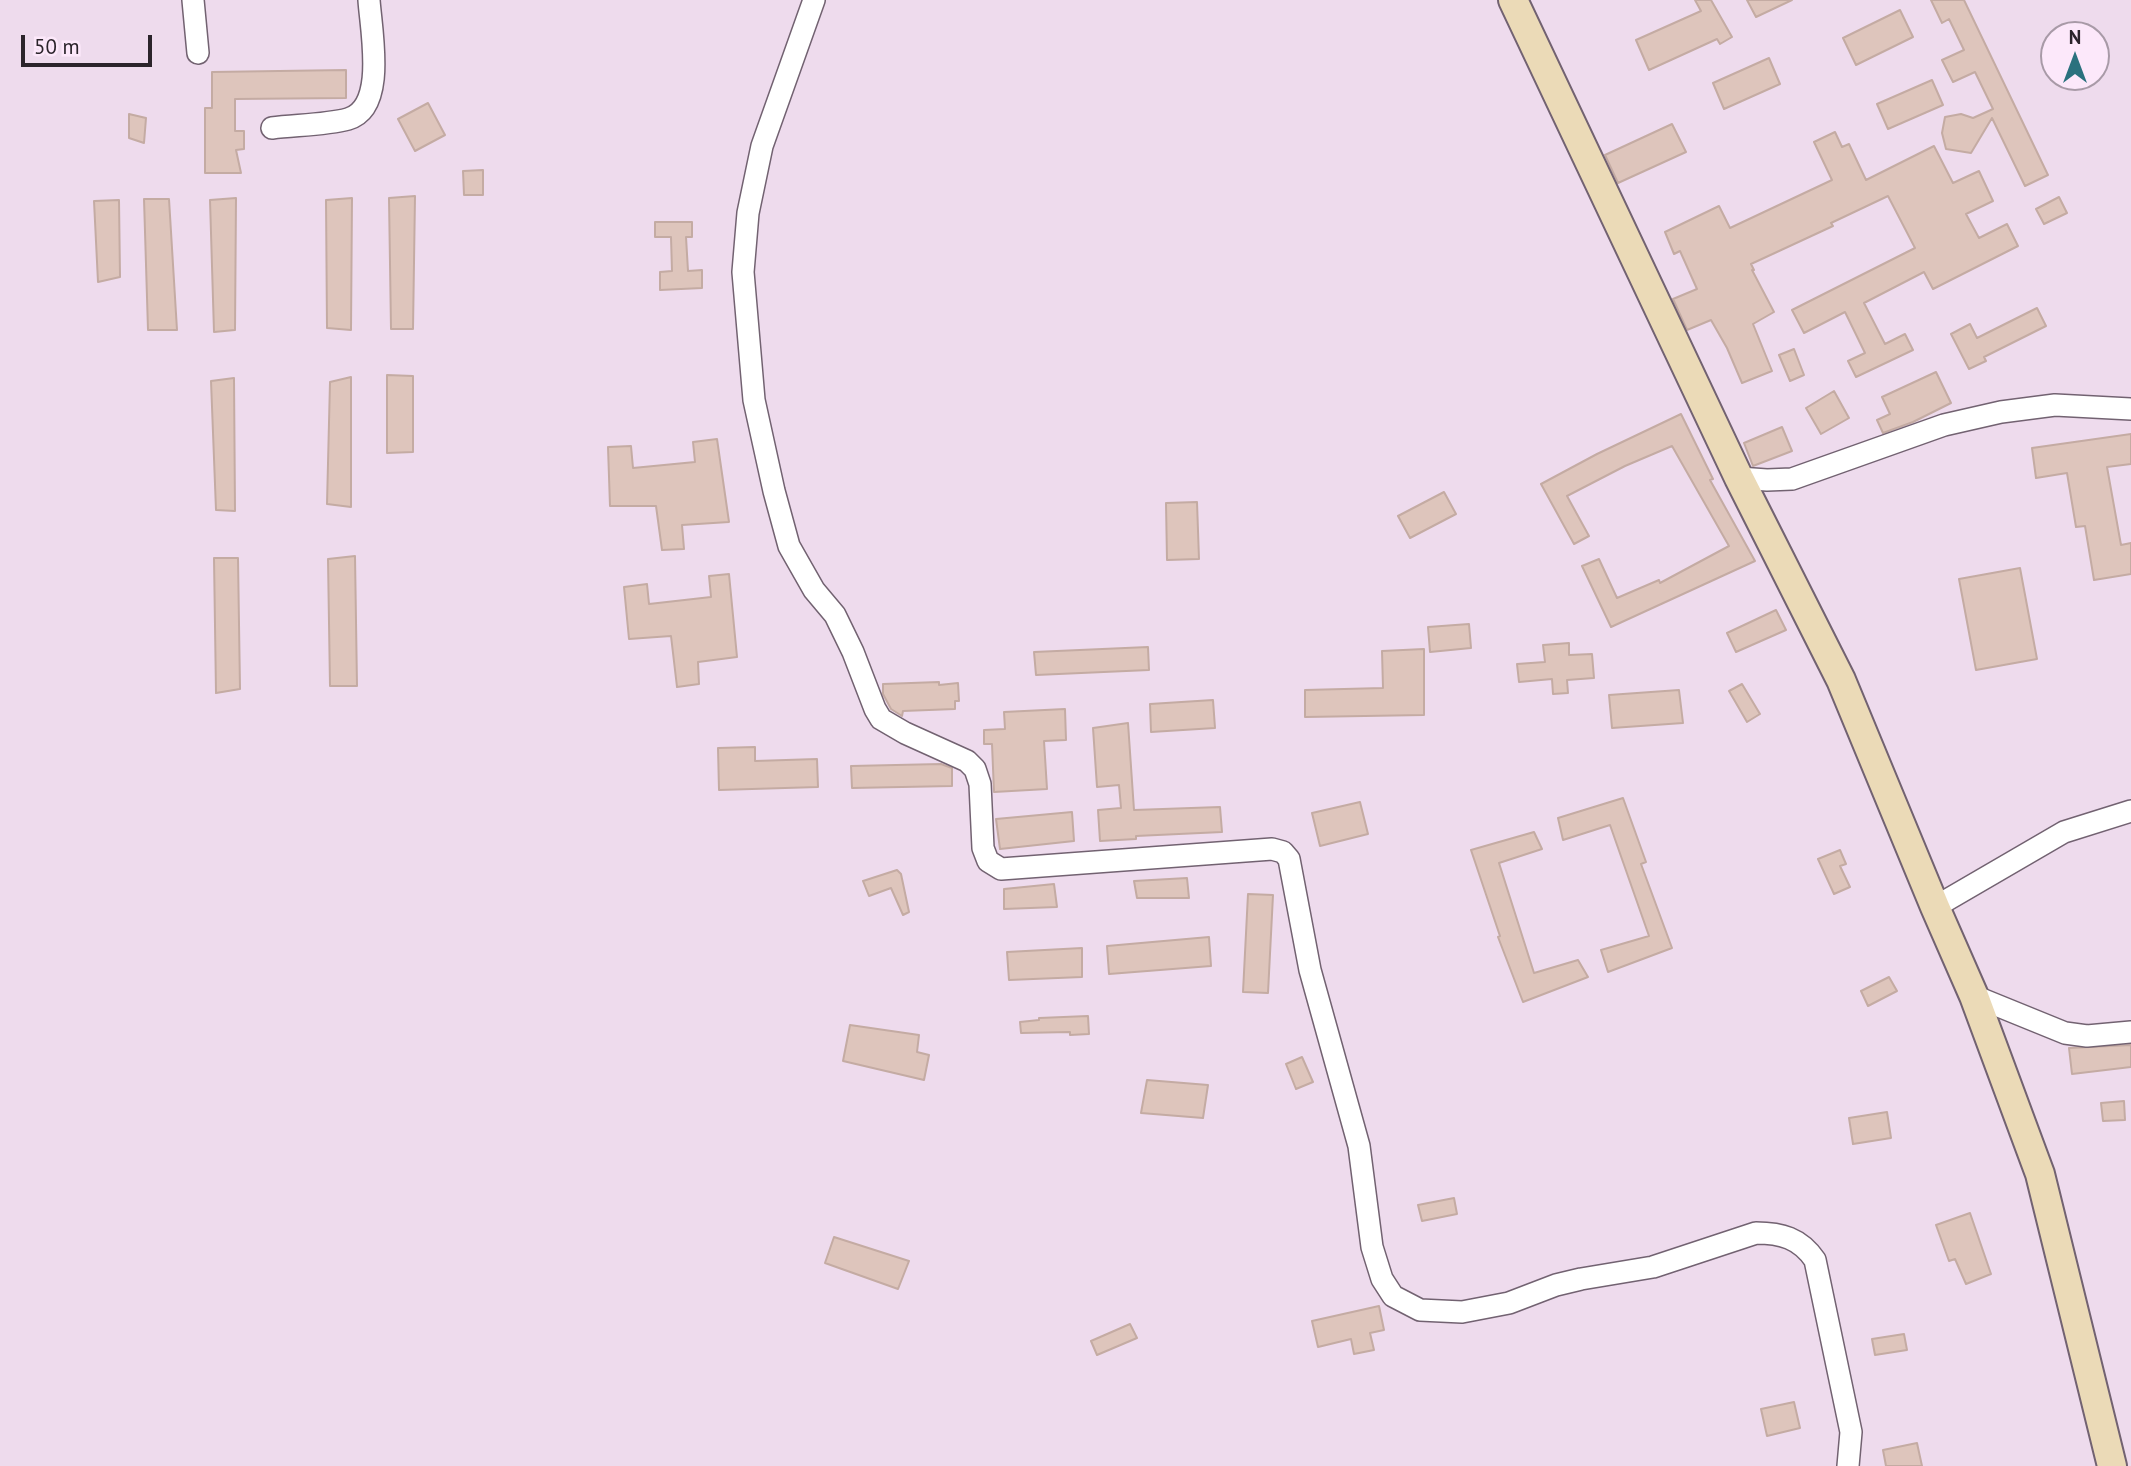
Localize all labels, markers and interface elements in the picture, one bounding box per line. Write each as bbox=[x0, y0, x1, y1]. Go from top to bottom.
scale bar bbox=[24, 21, 156, 65]
north arrow bbox=[2040, 21, 2110, 91]
text: N bbox=[2069, 25, 2081, 49]
text: 50 m bbox=[34, 33, 80, 60]

